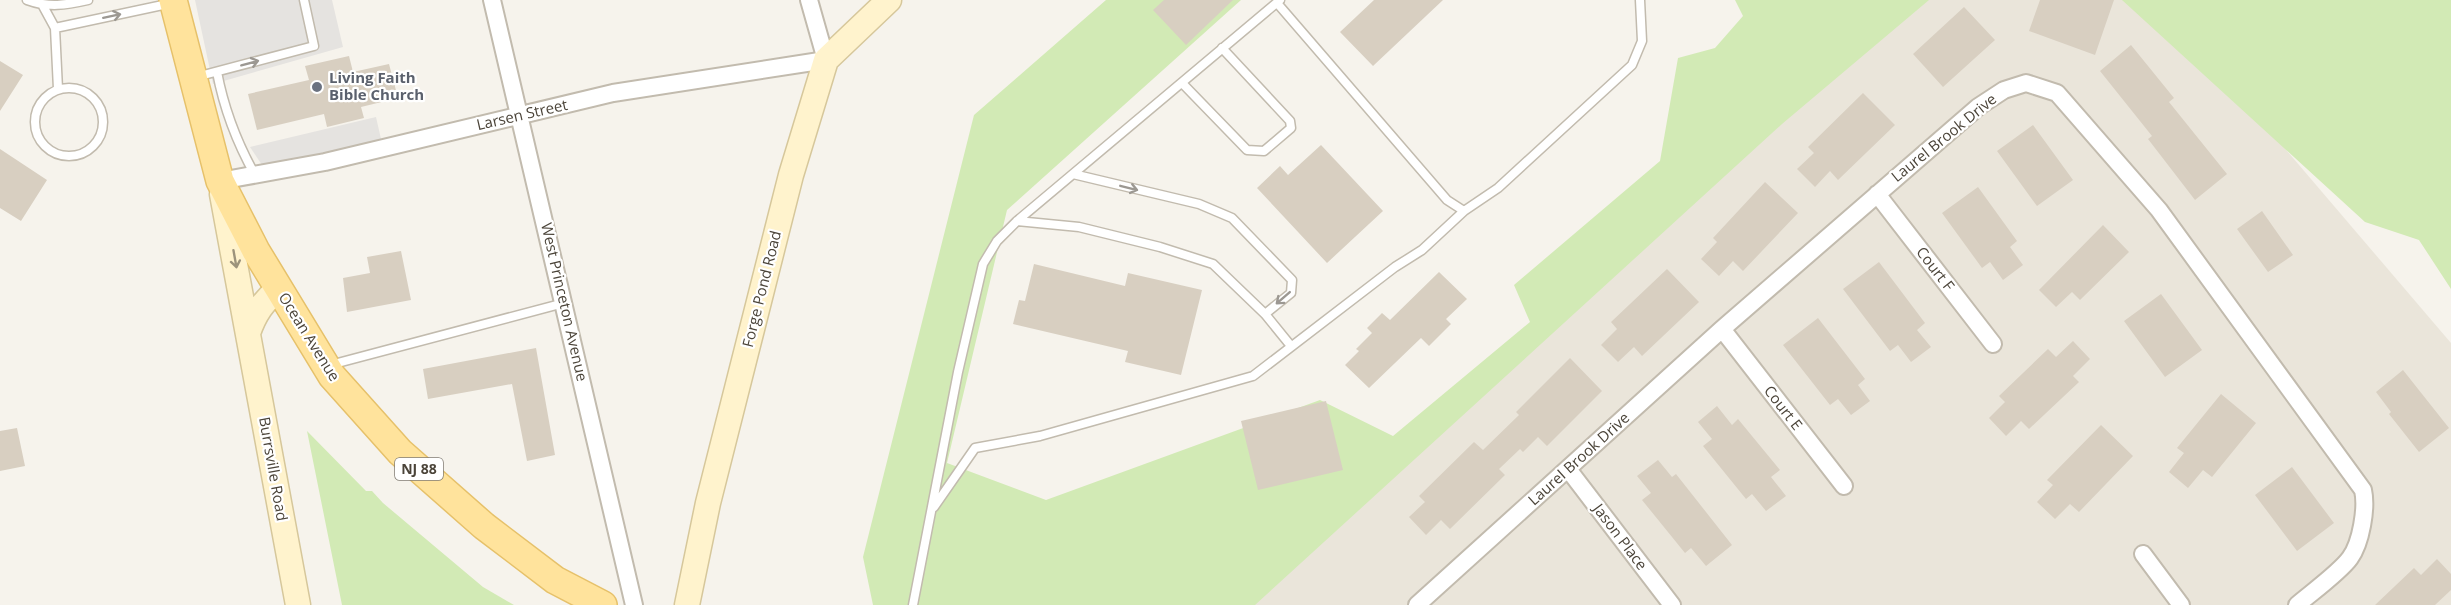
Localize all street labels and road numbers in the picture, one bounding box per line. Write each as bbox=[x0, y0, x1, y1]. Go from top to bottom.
street label: Laurel Brook Drive bbox=[1887, 89, 2000, 186]
street label: Larsen Street bbox=[474, 94, 569, 134]
street label: West Princeton Avenue bbox=[537, 221, 593, 383]
street label: Forge Pond Road bbox=[737, 228, 785, 349]
street label: Court F bbox=[1912, 242, 1959, 295]
street label: Ocean Avenue bbox=[275, 288, 345, 385]
street label: Court E bbox=[1760, 381, 1807, 434]
street label: Laurel Brook Drive bbox=[1523, 407, 1633, 509]
street label: Burrsville Road bbox=[255, 415, 293, 522]
road number: NJ 88 bbox=[395, 458, 443, 480]
street label: Jason Place bbox=[1588, 497, 1652, 574]

